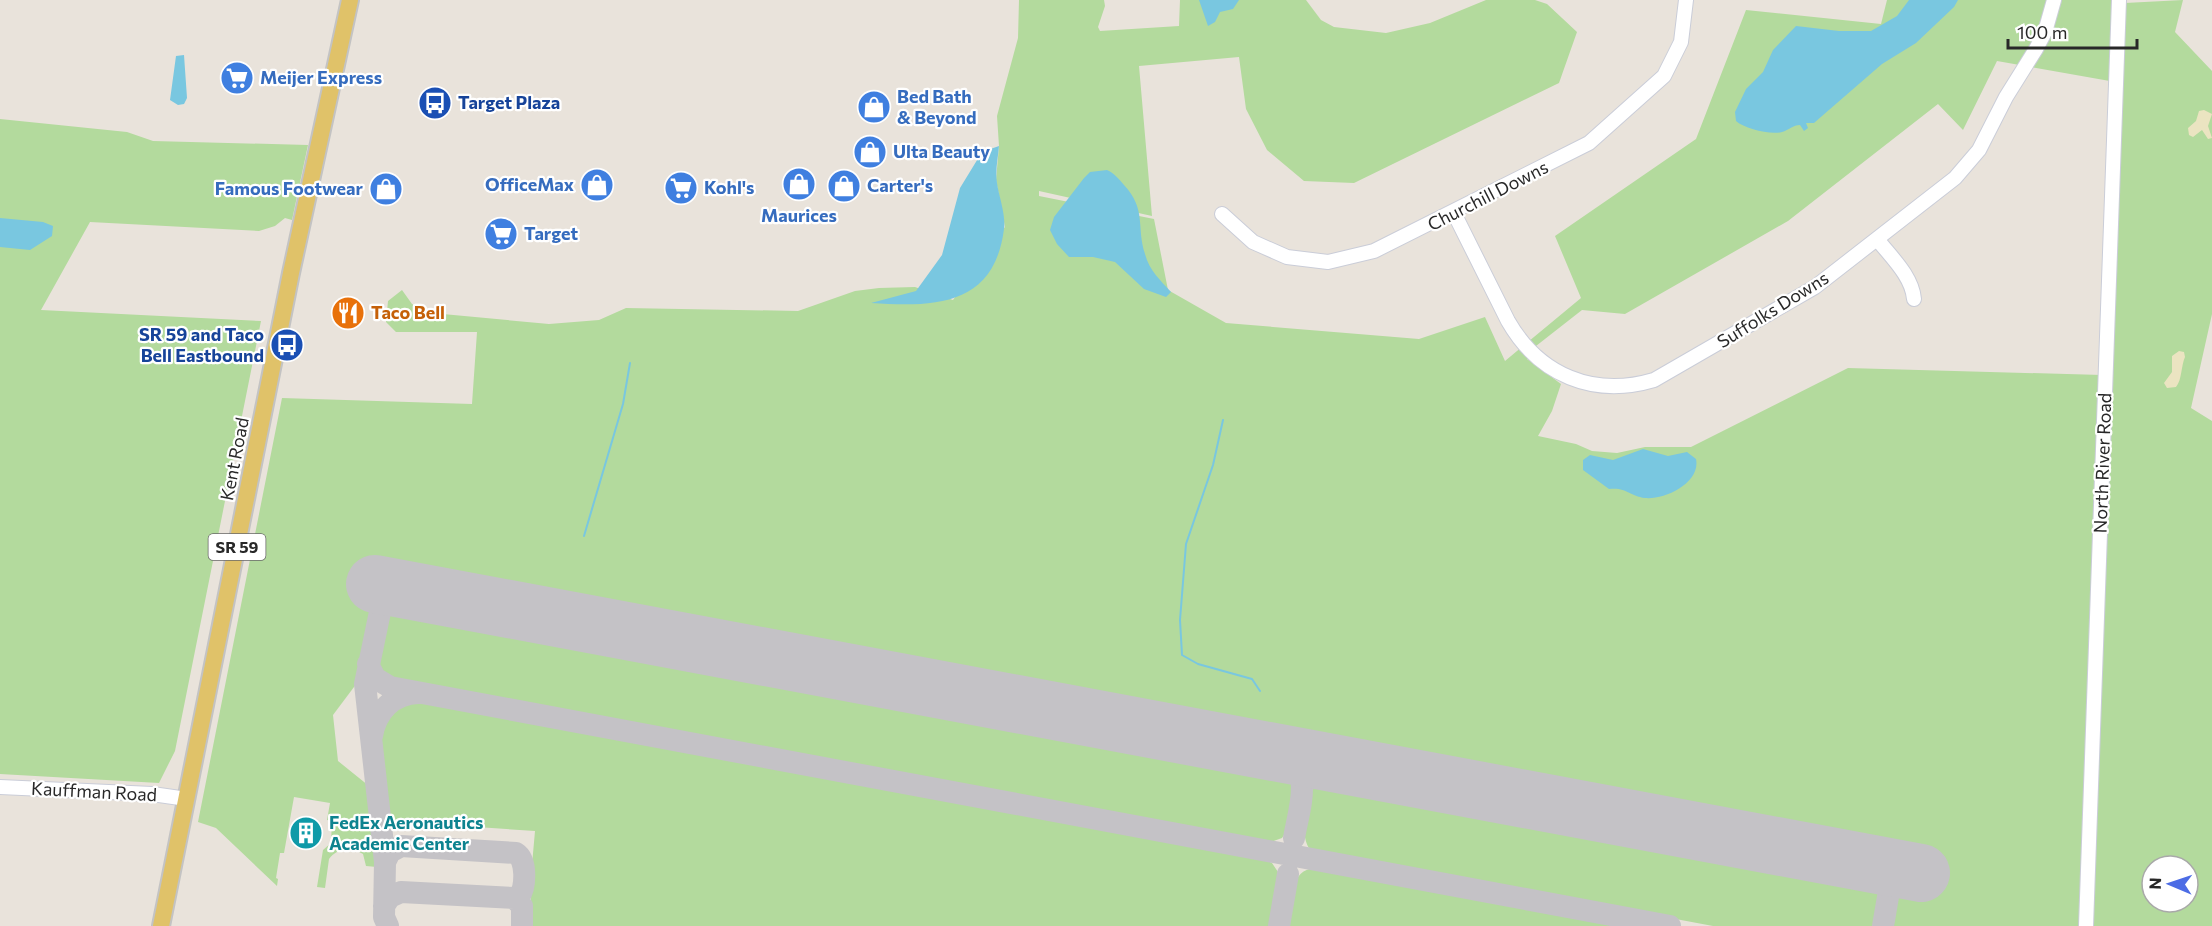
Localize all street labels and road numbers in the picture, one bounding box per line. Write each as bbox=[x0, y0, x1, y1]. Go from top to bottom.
street label: Churchill Downs bbox=[1423, 155, 1552, 235]
street label: Suffolks Downs bbox=[1713, 266, 1832, 352]
street label: North River Road bbox=[2089, 392, 2115, 534]
street label: Kent Road bbox=[215, 415, 253, 502]
road number: SR 59 bbox=[208, 534, 266, 560]
street label: Kauffman Road bbox=[30, 777, 158, 805]

